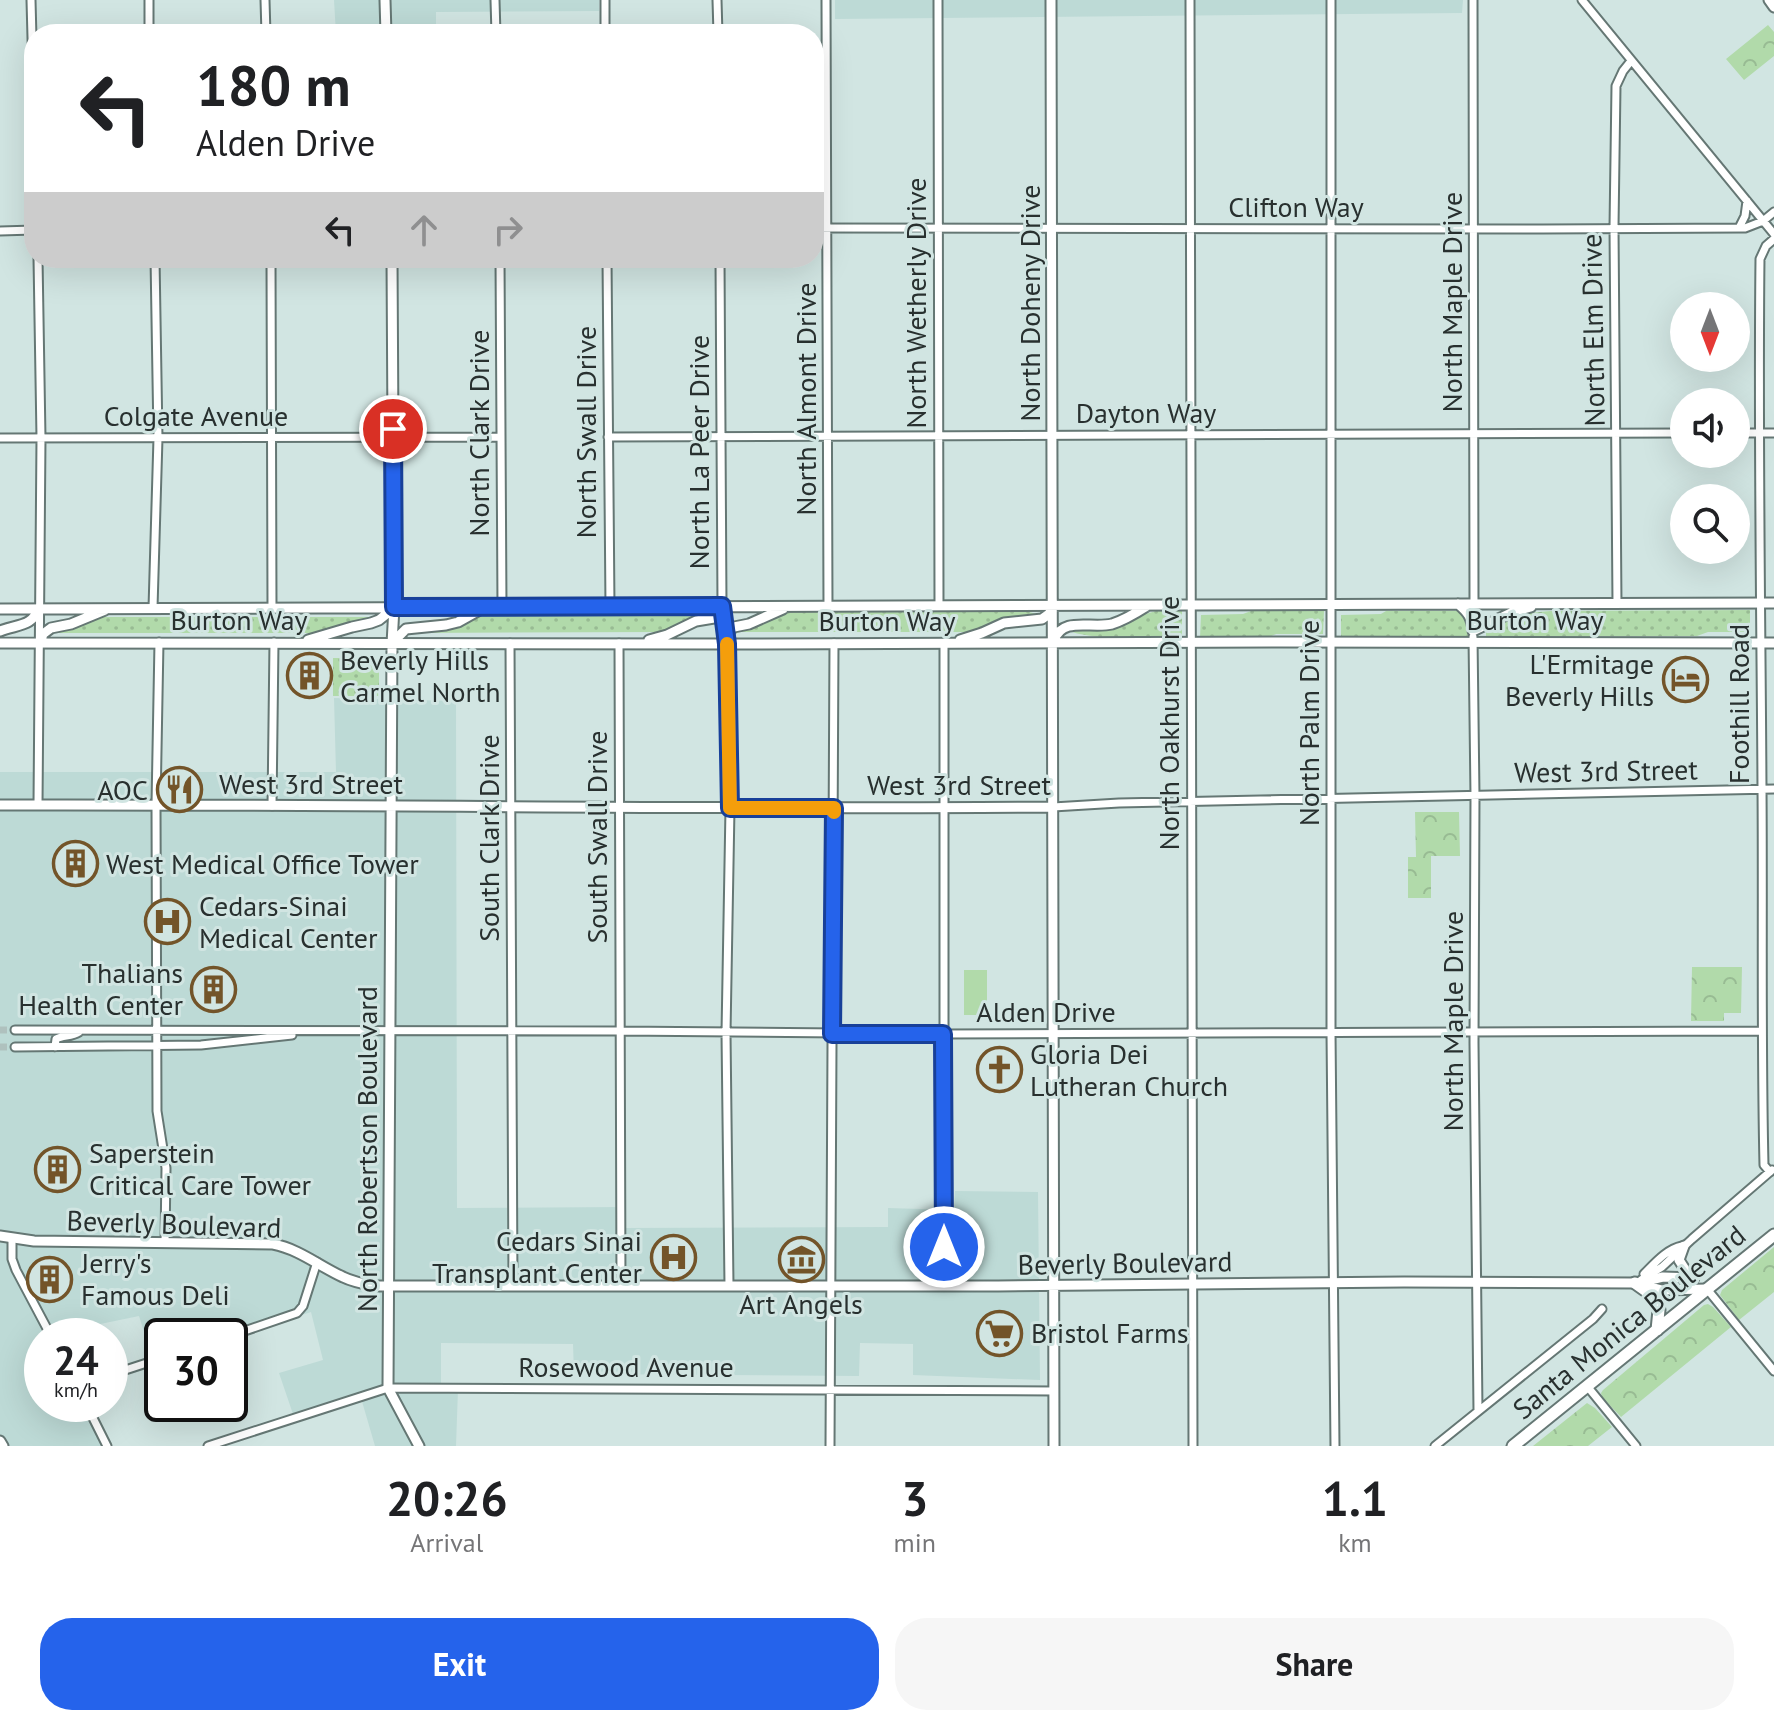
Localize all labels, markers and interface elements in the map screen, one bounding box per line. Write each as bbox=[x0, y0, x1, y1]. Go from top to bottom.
text: 180 m bbox=[196, 49, 351, 121]
icon: left bbox=[64, 56, 168, 160]
text: Alden Drive bbox=[196, 119, 375, 166]
street label: North Wetherly Drive bbox=[897, 177, 934, 429]
street label: North Doheny Drive bbox=[1011, 185, 1048, 421]
street label: Clifton Way bbox=[1228, 188, 1364, 225]
street label: North Maple Drive bbox=[1433, 192, 1470, 412]
icon: left bbox=[318, 208, 362, 252]
icon: ahead bbox=[402, 208, 446, 252]
icon: right bbox=[486, 208, 530, 252]
street label: North Elm Drive bbox=[1572, 233, 1613, 427]
street label: North Almont Drive bbox=[787, 283, 824, 515]
north arrow bbox=[1670, 292, 1750, 372]
map controls bbox=[1670, 292, 1750, 564]
street label: North Swall Drive bbox=[567, 326, 604, 538]
street label: North Clark Drive bbox=[460, 330, 497, 536]
street label: North La Peer Drive bbox=[680, 335, 717, 569]
button: sound bbox=[1670, 388, 1750, 468]
street label: Dayton Way bbox=[1076, 394, 1216, 431]
pin bbox=[359, 395, 427, 463]
street label: Colgate Avenue bbox=[104, 397, 288, 434]
icon: arrive bbox=[371, 407, 415, 451]
button: search bbox=[1670, 484, 1750, 564]
street label: North Oakhurst Drive bbox=[1150, 596, 1187, 850]
street label: Burton Way bbox=[170, 601, 308, 638]
street label: Burton Way bbox=[1466, 601, 1604, 638]
street label: Burton Way bbox=[818, 602, 956, 639]
street label: North Palm Drive bbox=[1290, 620, 1327, 826]
street label: Foothill Road bbox=[1720, 624, 1757, 784]
place label: Beverly Hills Carmel North bbox=[340, 641, 501, 710]
place label: L'Ermitage Beverly Hills bbox=[1505, 645, 1654, 714]
building icon: Beverly Hills Carmel North bbox=[285, 652, 333, 700]
hotel icon: L'Ermitage Beverly Hills bbox=[1661, 656, 1709, 704]
street label: South Swall Drive bbox=[578, 730, 615, 944]
street label: South Clark Drive bbox=[470, 734, 507, 942]
street label: West 3rd Street bbox=[1514, 750, 1699, 791]
street label: West 3rd Street bbox=[219, 765, 403, 802]
restaurant icon: AOC bbox=[155, 766, 203, 814]
street label: West 3rd Street bbox=[867, 766, 1051, 803]
place label: AOC bbox=[97, 771, 148, 808]
building icon: West Medical Office Tower bbox=[51, 840, 99, 888]
place label: West Medical Office Tower bbox=[106, 845, 419, 882]
place label: Cedars-Sinai Medical Center bbox=[199, 887, 378, 956]
hospital icon: Cedars-Sinai Medical Center bbox=[144, 898, 192, 946]
street label: North Maple Drive bbox=[1434, 911, 1471, 1131]
place label: Thalians Health Center bbox=[18, 954, 183, 1023]
building icon: Thalians Health Center bbox=[190, 965, 238, 1013]
street label: North Robertson Boulevard bbox=[348, 986, 385, 1312]
street label: Alden Drive bbox=[976, 993, 1116, 1030]
place label: Gloria Dei Lutheran Church bbox=[1030, 1035, 1228, 1104]
church icon: Gloria Dei Lutheran Church bbox=[975, 1046, 1023, 1094]
place label: Saperstein Critical Care Tower bbox=[89, 1134, 312, 1203]
building icon: Saperstein Critical Care Tower bbox=[34, 1145, 82, 1193]
street label: Beverly Boulevard bbox=[66, 1201, 282, 1246]
position arrow bbox=[902, 1205, 986, 1289]
street label: Santa Monica Boulevard bbox=[1505, 1216, 1753, 1427]
place label: Cedars Sinai Transplant Center bbox=[432, 1222, 642, 1291]
hospital icon: Cedars Sinai Transplant Center bbox=[649, 1233, 697, 1281]
museum icon: Art Angels bbox=[777, 1235, 825, 1283]
street label: Beverly Boulevard bbox=[1017, 1242, 1233, 1283]
place label: Jerry's Famous Deli bbox=[80, 1244, 230, 1313]
building icon: Jerry's Famous Deli bbox=[26, 1255, 74, 1303]
place label: Art Angels bbox=[739, 1285, 863, 1322]
supermarket icon: Bristol Farms bbox=[976, 1309, 1024, 1357]
place label: Bristol Farms bbox=[1031, 1314, 1188, 1351]
speed limit sign: 30 bbox=[144, 1318, 248, 1422]
text: 24 bbox=[53, 1334, 99, 1386]
street label: Rosewood Avenue bbox=[518, 1348, 734, 1385]
text: km/h bbox=[54, 1377, 98, 1403]
text: 20:26 bbox=[386, 1467, 508, 1529]
text: 3 bbox=[901, 1467, 928, 1529]
text: 1.1 bbox=[1322, 1467, 1388, 1529]
text: Arrival bbox=[410, 1526, 483, 1559]
text: min bbox=[894, 1526, 936, 1559]
text: km bbox=[1338, 1526, 1372, 1559]
button: Exit bbox=[40, 1618, 879, 1710]
button: Share bbox=[895, 1618, 1734, 1710]

